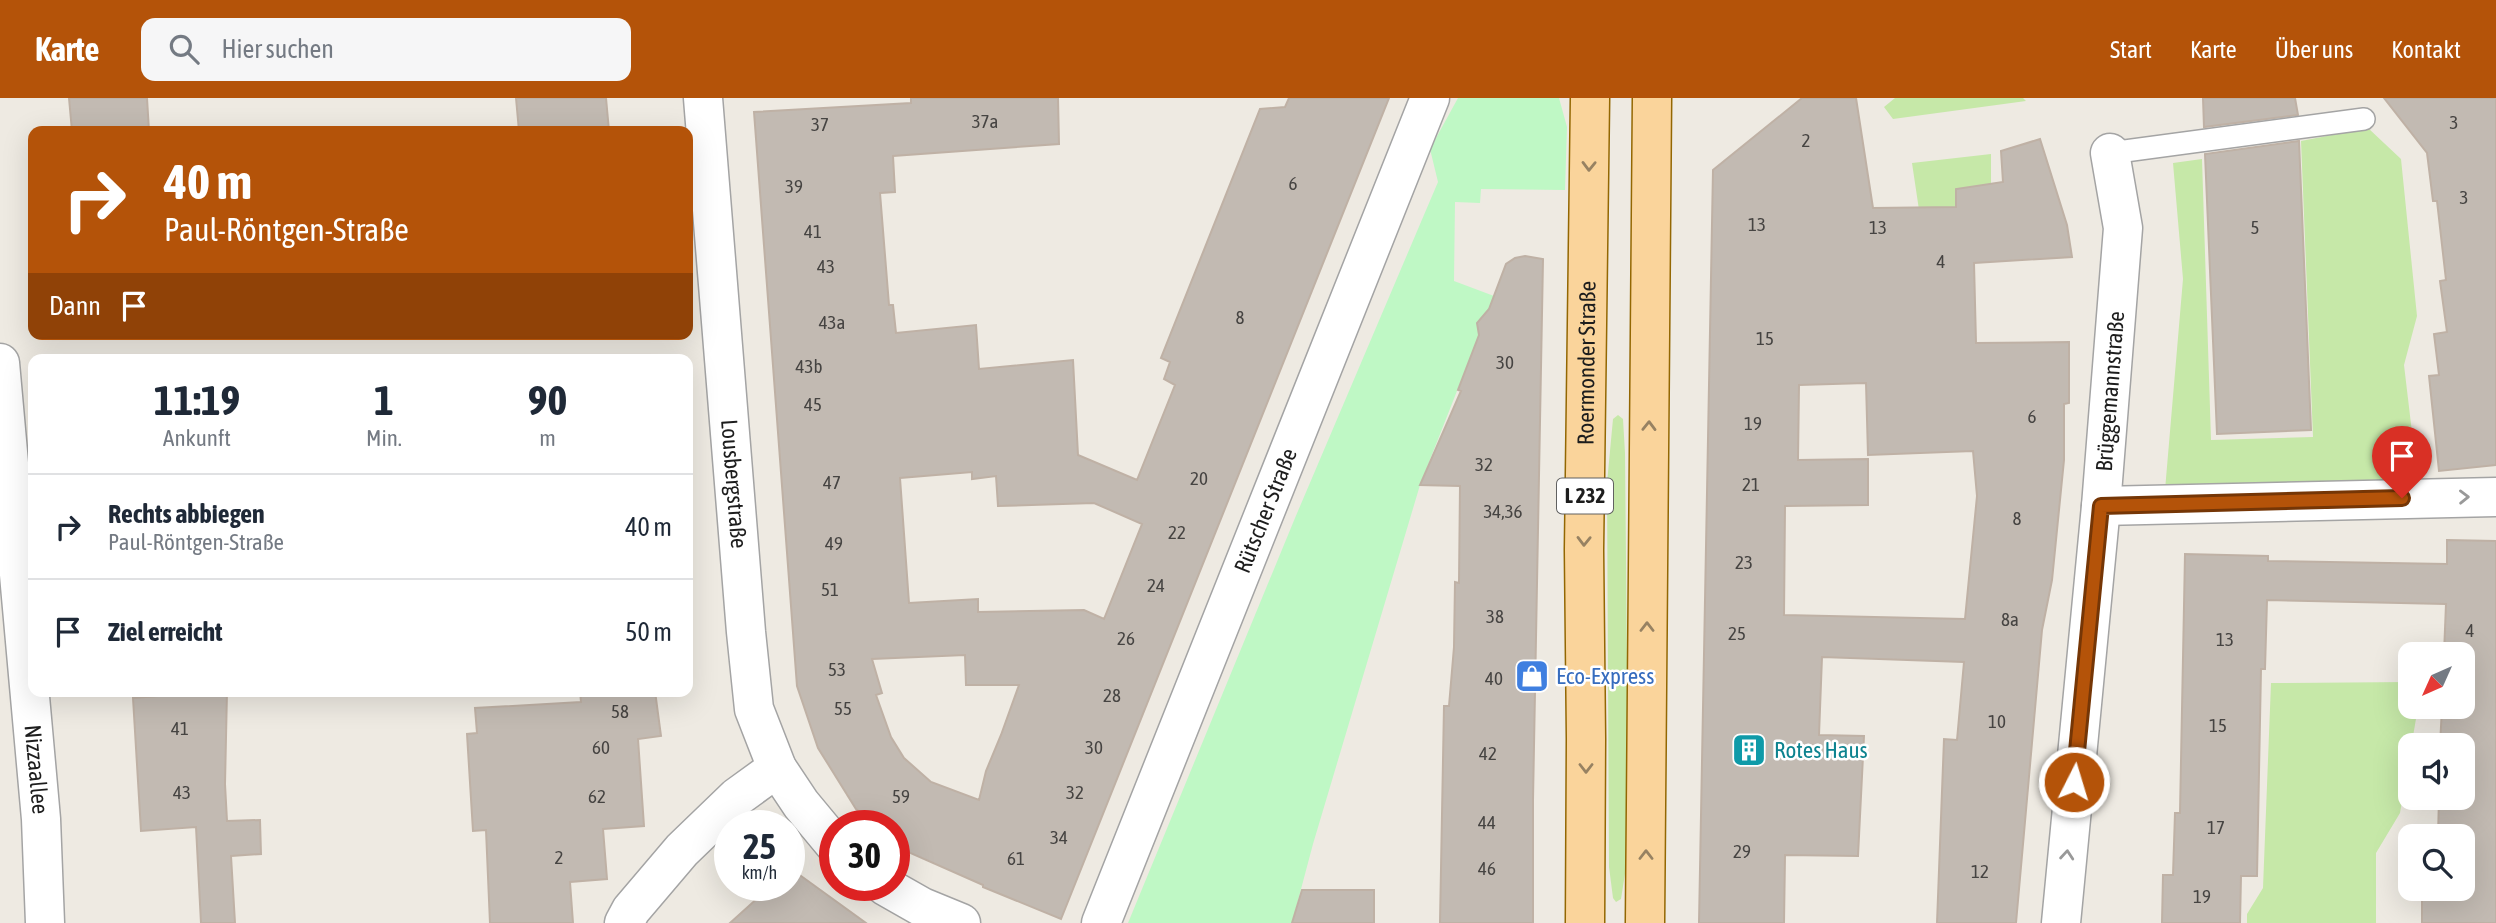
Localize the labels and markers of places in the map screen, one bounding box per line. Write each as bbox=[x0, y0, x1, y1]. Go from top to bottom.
pin bbox=[2372, 426, 2432, 498]
shop icon: Eco-Express bbox=[1513, 657, 1551, 695]
place label: Eco-Express bbox=[1556, 663, 1654, 689]
building icon: Rotes Haus bbox=[1730, 731, 1768, 769]
place label: Rotes Haus bbox=[1774, 737, 1868, 763]

